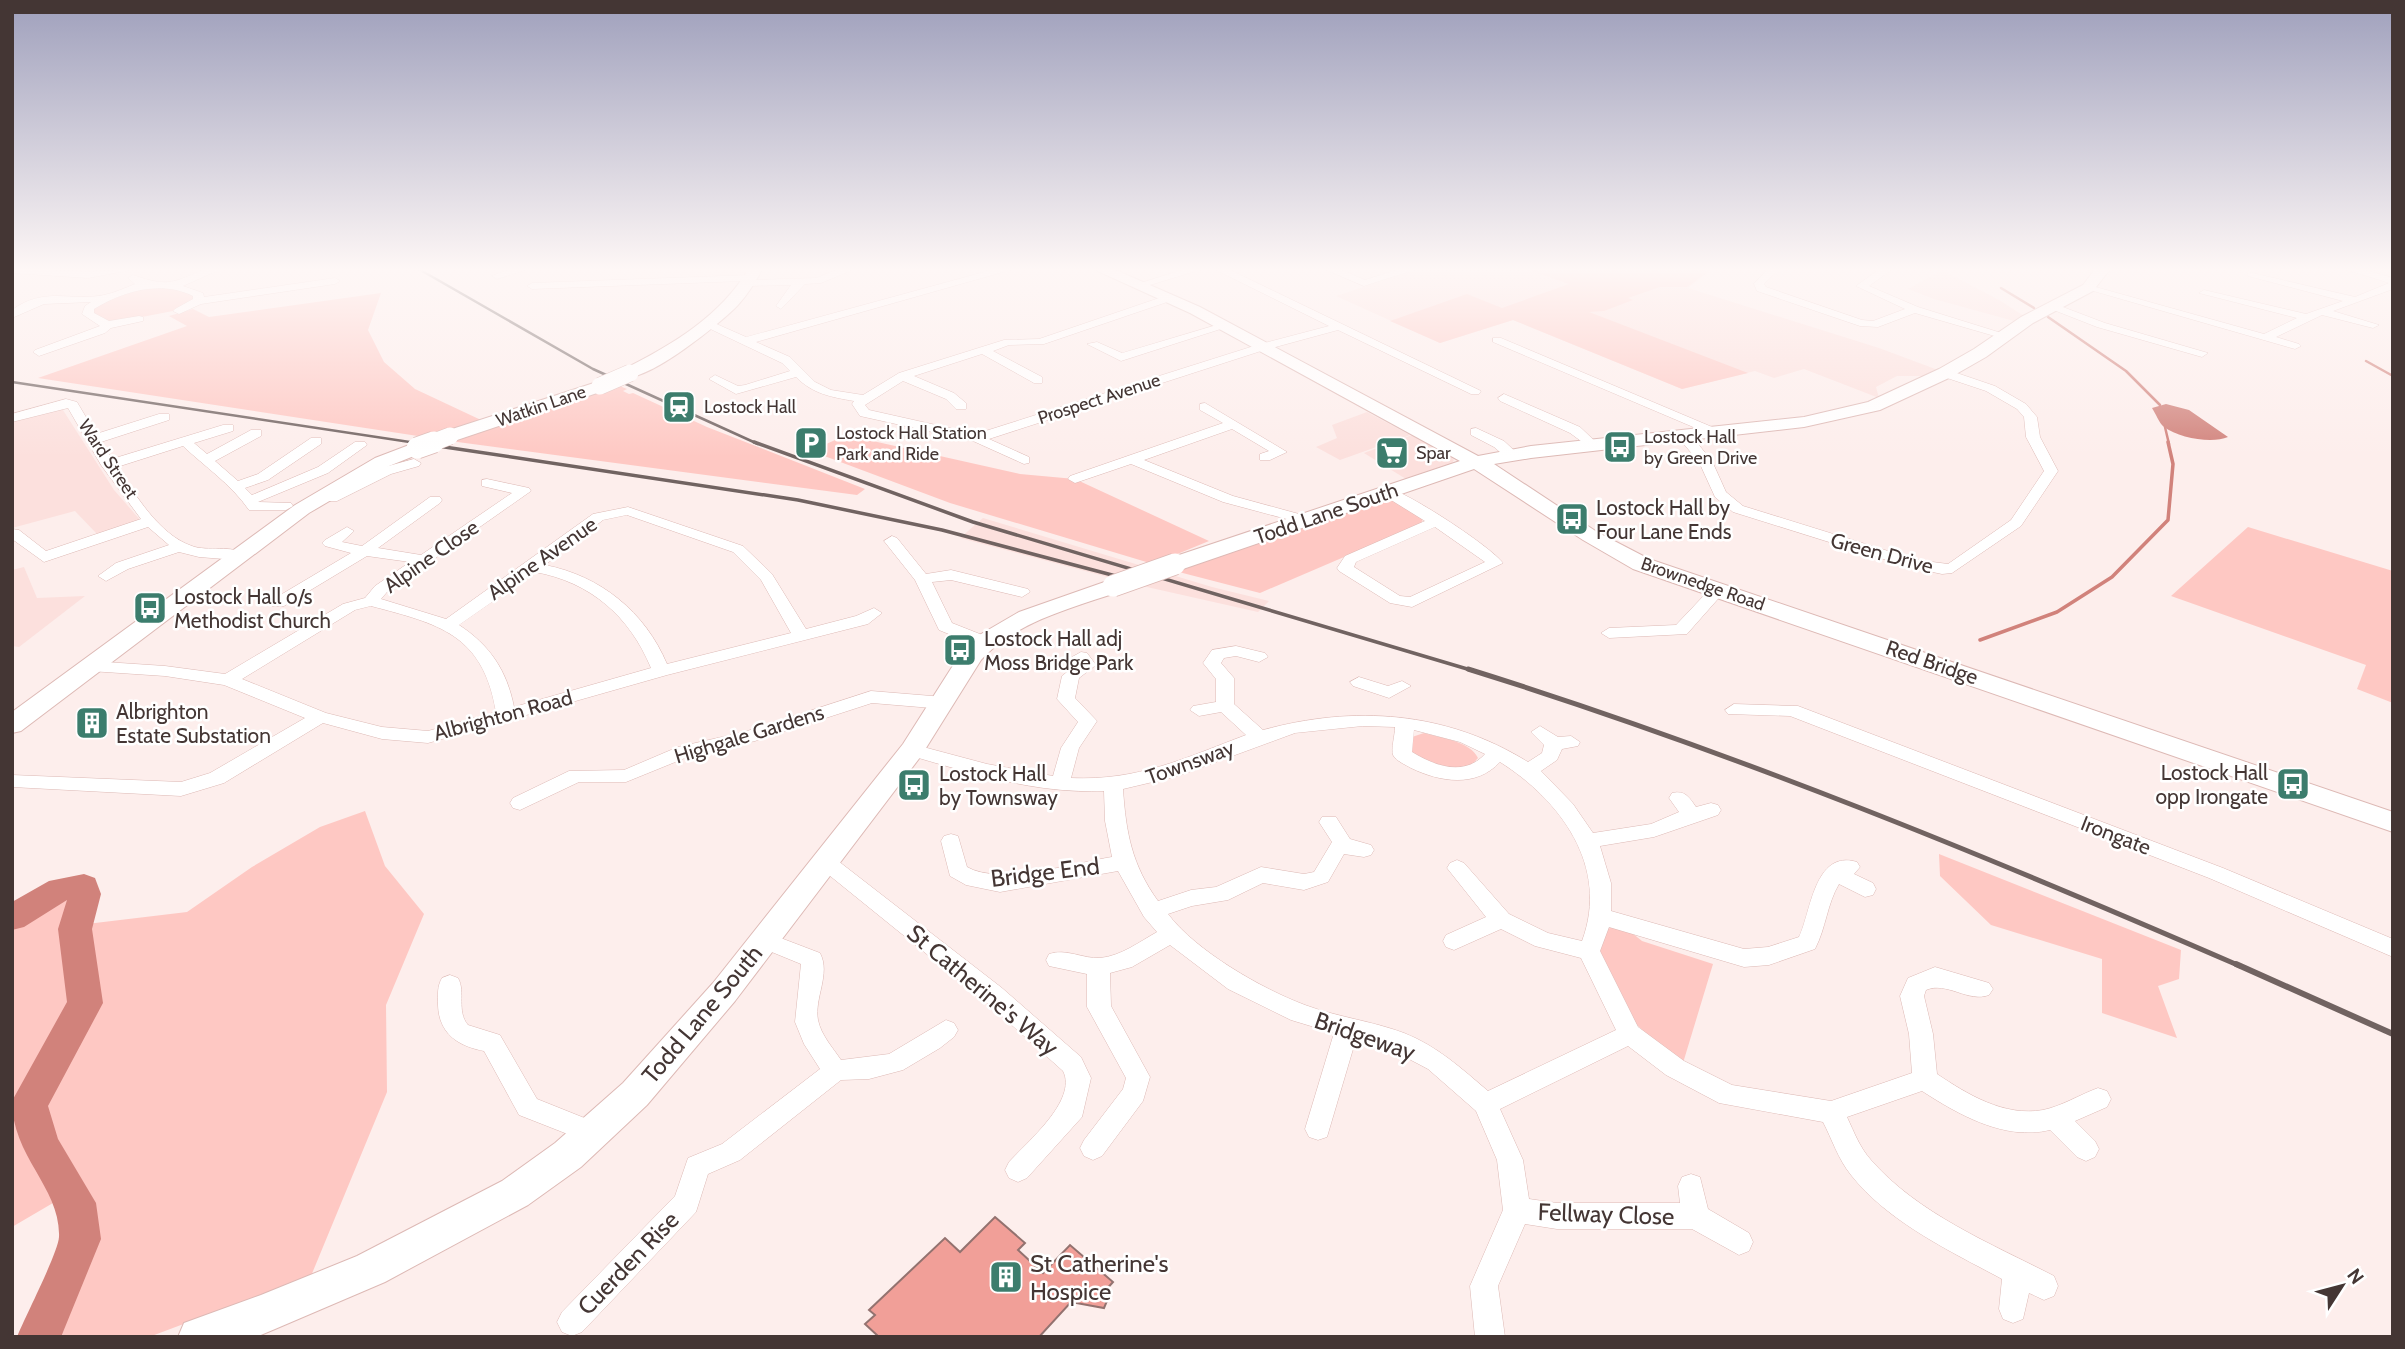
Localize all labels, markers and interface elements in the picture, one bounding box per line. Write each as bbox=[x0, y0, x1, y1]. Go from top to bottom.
street label: Prospect Avenue bbox=[1035, 369, 1163, 429]
street label: Watkin Lane bbox=[493, 380, 589, 432]
station icon: Lostock Hall bbox=[660, 388, 698, 426]
place label: Lostock Hall bbox=[704, 396, 797, 418]
street label: Ward Street bbox=[74, 415, 142, 503]
place label: Lostock Hall Station Park and Ride bbox=[836, 422, 987, 465]
parking icon: Lostock Hall Station Park and Ride bbox=[792, 424, 830, 462]
place label: Lostock Hall by Green Drive bbox=[1644, 426, 1757, 469]
bus stop icon: Lostock Hall by Green Drive bbox=[1601, 428, 1639, 466]
supermarket icon: Spar bbox=[1373, 434, 1411, 472]
place label: Spar bbox=[1416, 442, 1451, 464]
street label: Todd Lane South bbox=[1251, 477, 1401, 549]
place label: Lostock Hall by Four Lane Ends bbox=[1596, 495, 1732, 544]
bus stop icon: Lostock Hall by Four Lane Ends bbox=[1553, 500, 1591, 538]
street label: Alpine Avenue bbox=[483, 511, 602, 605]
street label: Alpine Close bbox=[379, 514, 483, 598]
street label: Green Drive bbox=[1828, 527, 1936, 579]
street label: Brownedge Road bbox=[1638, 553, 1768, 615]
place label: Lostock Hall o/s Methodist Church bbox=[174, 584, 331, 633]
bus stop icon: Lostock Hall o/s Methodist Church bbox=[131, 589, 169, 627]
place label: Lostock Hall adj Moss Bridge Park bbox=[984, 626, 1134, 675]
bus stop icon: Lostock Hall adj Moss Bridge Park bbox=[941, 631, 979, 669]
street label: Red Bridge bbox=[1883, 635, 1982, 689]
street label: Albrighton Road bbox=[431, 684, 575, 746]
place label: Albrighton Estate Substation bbox=[116, 699, 271, 748]
street label: Highgale Gardens bbox=[671, 699, 827, 769]
building icon: Albrighton Estate Substation bbox=[73, 704, 111, 742]
street label: Townsway bbox=[1142, 734, 1238, 789]
place label: Lostock Hall opp Irongate bbox=[2155, 760, 2268, 809]
place label: Lostock Hall by Townsway bbox=[939, 761, 1058, 810]
bus stop icon: Lostock Hall opp Irongate bbox=[2274, 765, 2312, 803]
bus stop icon: Lostock Hall by Townsway bbox=[895, 766, 933, 804]
street label: Irongate bbox=[2077, 810, 2155, 860]
street label: Bridge End bbox=[989, 851, 1101, 893]
street label: St Catherine's Way bbox=[901, 918, 1065, 1062]
street label: Todd Lane South bbox=[636, 939, 768, 1089]
street label: Bridgeway bbox=[1311, 1005, 1419, 1067]
street label: Fellway Close bbox=[1537, 1197, 1675, 1231]
street label: Cuerden Rise bbox=[572, 1205, 684, 1321]
place label: St Catherine's Hospice bbox=[1030, 1249, 1168, 1306]
north arrow bbox=[2307, 1251, 2377, 1321]
building icon: St Catherine's Hospice bbox=[987, 1258, 1025, 1296]
text: N bbox=[2342, 1264, 2369, 1288]

